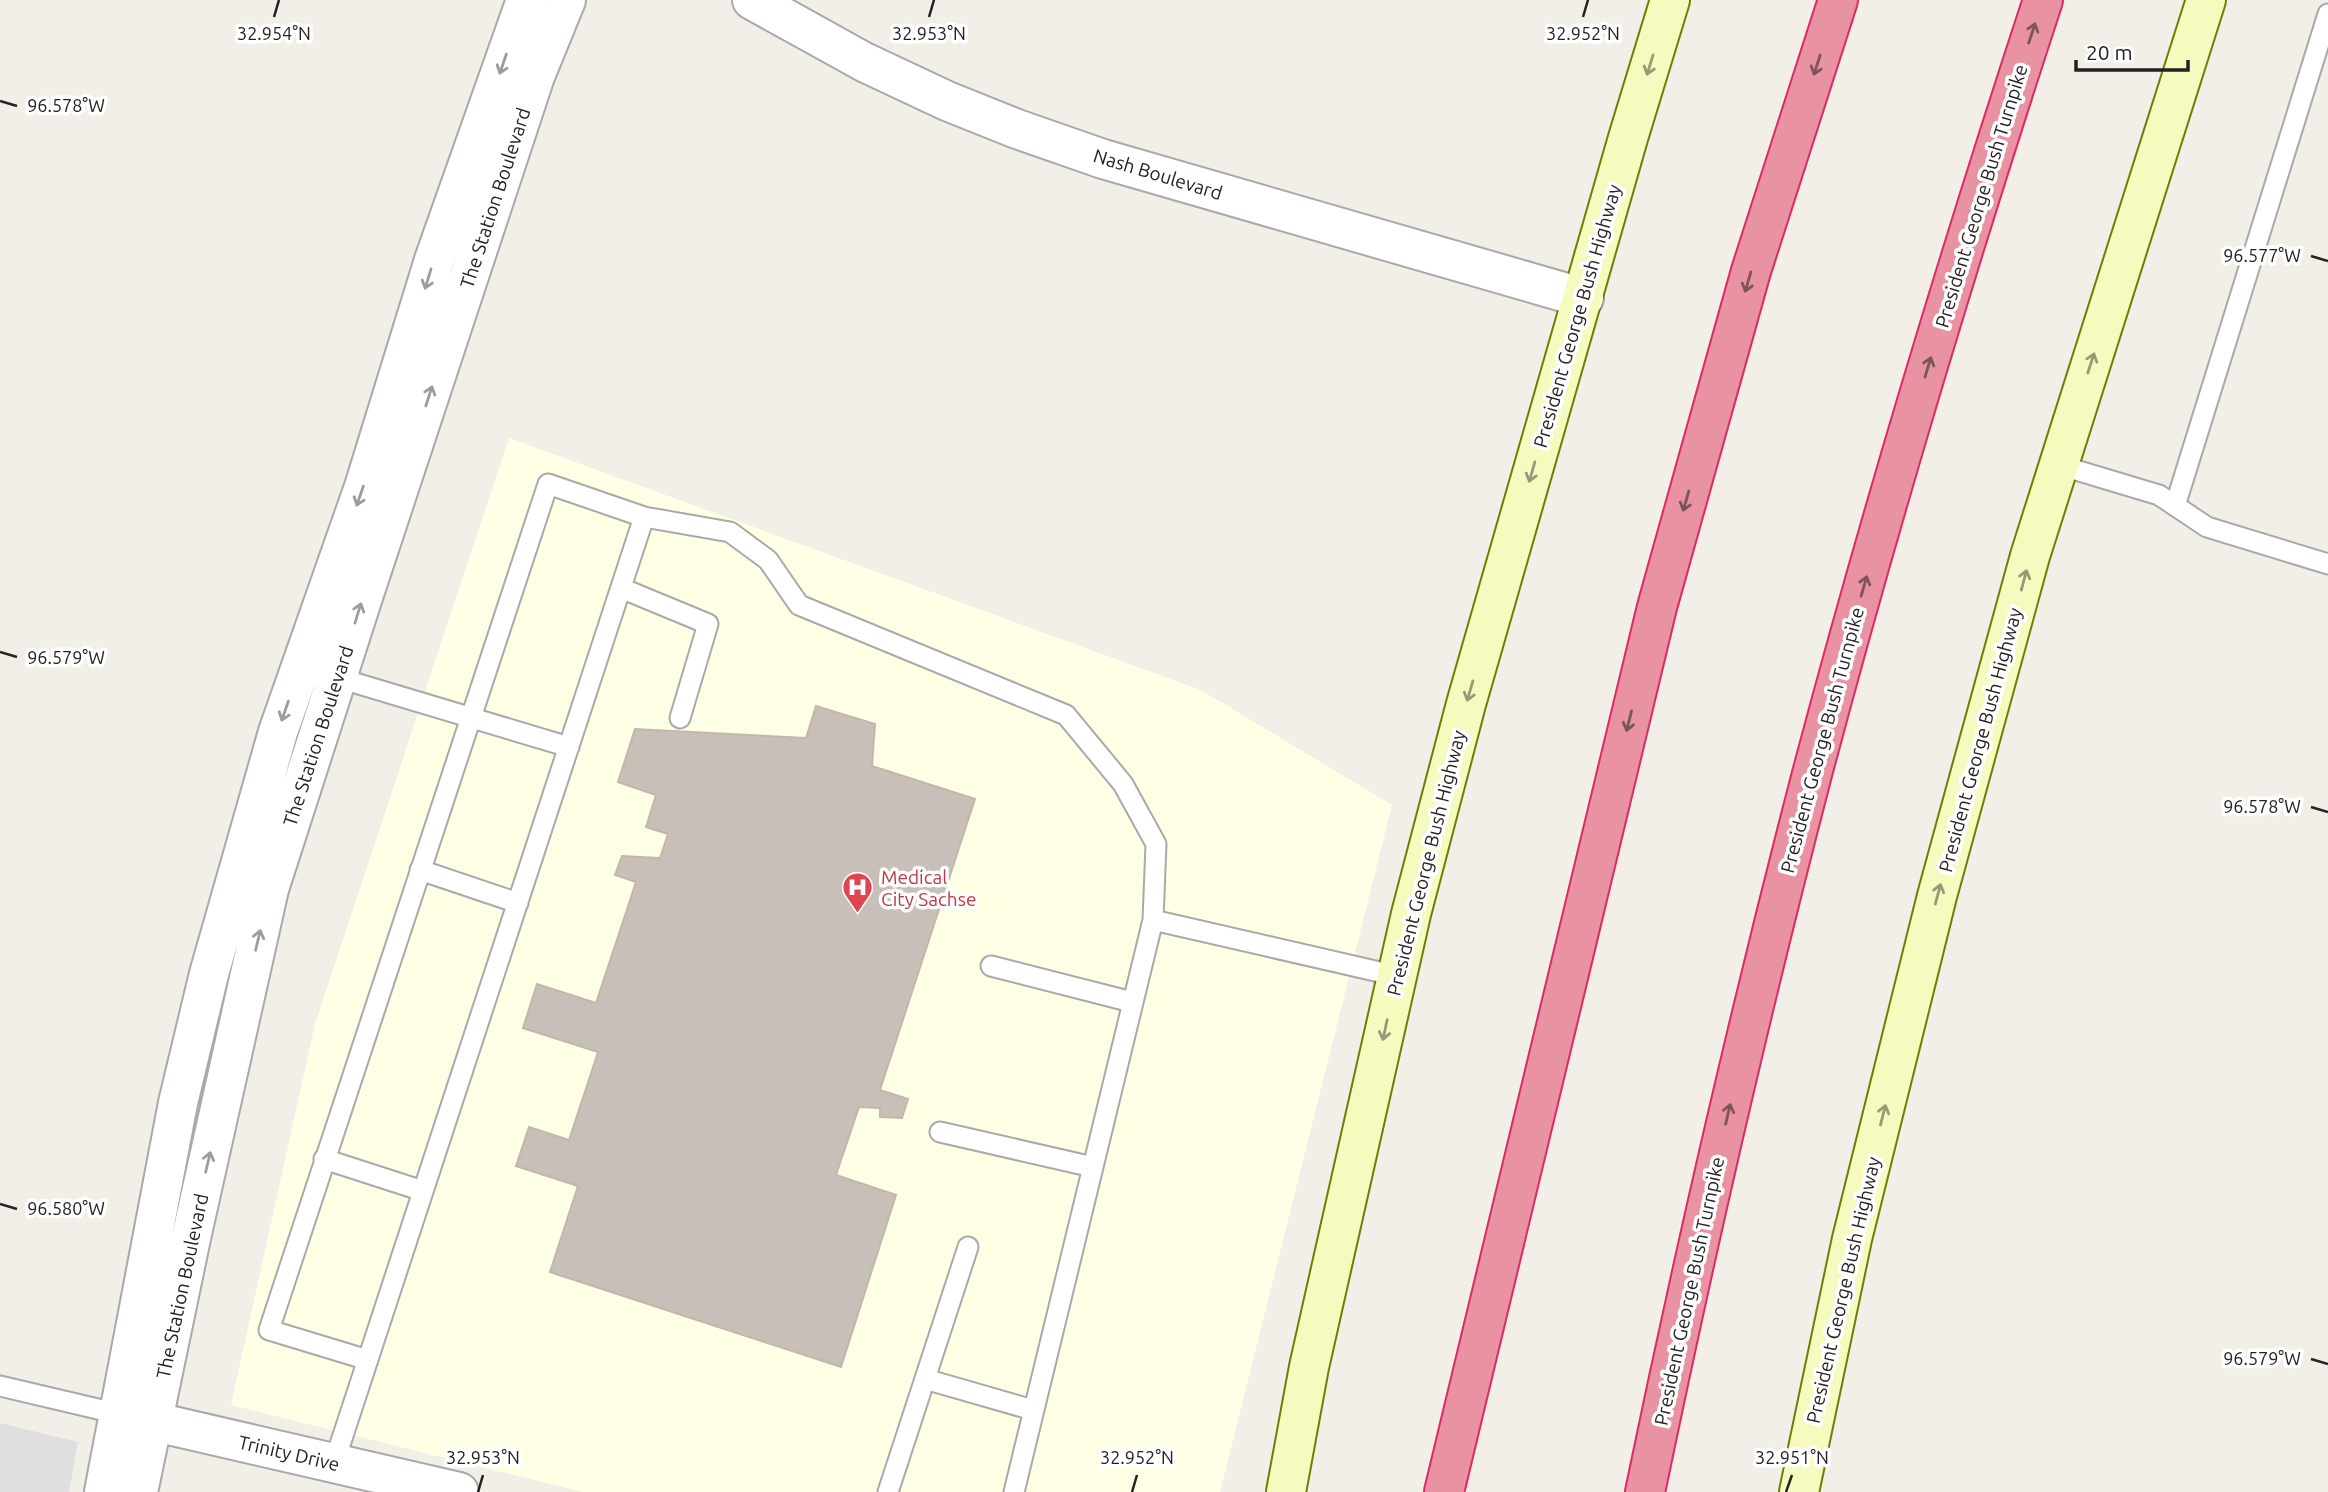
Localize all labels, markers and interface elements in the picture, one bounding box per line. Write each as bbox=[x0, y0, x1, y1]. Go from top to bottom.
one-way arrow bbox=[2026, 22, 2039, 44]
text: 32.954°N bbox=[237, 23, 311, 43]
text: 32.953°N bbox=[892, 23, 966, 43]
text: 32.952°N bbox=[1546, 23, 1620, 43]
scale bar bbox=[2076, 28, 2188, 72]
text: 20 m bbox=[2086, 40, 2133, 64]
one-way arrow bbox=[496, 53, 508, 75]
one-way arrow bbox=[1643, 54, 1656, 76]
one-way arrow bbox=[1810, 54, 1823, 76]
street label: President George Bush Turnpike bbox=[1930, 62, 2032, 330]
text: 96.578°W bbox=[27, 95, 105, 115]
street label: The Station Boulevard bbox=[455, 105, 535, 291]
street label: Nash Boulevard bbox=[1091, 144, 1225, 204]
street label: President George Bush Highway bbox=[1529, 182, 1625, 450]
text: 96.577°W bbox=[2223, 245, 2301, 265]
one-way arrow bbox=[421, 268, 434, 290]
one-way arrow bbox=[1740, 270, 1753, 292]
one-way arrow bbox=[2086, 352, 2098, 374]
one-way arrow bbox=[1922, 356, 1935, 378]
one-way arrow bbox=[424, 386, 436, 408]
one-way arrow bbox=[1525, 461, 1538, 483]
one-way arrow bbox=[353, 485, 365, 507]
one-way arrow bbox=[1679, 489, 1692, 511]
one-way arrow bbox=[2018, 569, 2031, 591]
one-way arrow bbox=[1858, 575, 1871, 597]
one-way arrow bbox=[352, 602, 365, 624]
street label: President George Bush Turnpike bbox=[1776, 605, 1868, 875]
street label: President George Bush Highway bbox=[1934, 605, 2026, 875]
street label: The Station Boulevard bbox=[278, 643, 358, 829]
text: 96.579°W bbox=[27, 647, 105, 667]
one-way arrow bbox=[1462, 679, 1475, 701]
one-way arrow bbox=[278, 700, 291, 722]
one-way arrow bbox=[1622, 709, 1635, 732]
street label: President George Bush Highway bbox=[1382, 728, 1470, 998]
text: 96.578°W bbox=[2223, 796, 2301, 816]
place label: Medical City Sachse bbox=[881, 866, 976, 910]
hospital icon: Medical City Sachse bbox=[841, 871, 875, 915]
one-way arrow bbox=[1932, 883, 1945, 906]
one-way arrow bbox=[251, 929, 265, 952]
one-way arrow bbox=[1378, 1018, 1392, 1041]
one-way arrow bbox=[1722, 1103, 1735, 1126]
one-way arrow bbox=[1877, 1104, 1890, 1126]
one-way arrow bbox=[203, 1152, 216, 1174]
street label: President George Bush Turnpike bbox=[1650, 1155, 1728, 1427]
street label: President George Bush Highway bbox=[1802, 1155, 1884, 1425]
street label: The Station Boulevard bbox=[152, 1191, 212, 1381]
text: 96.580°W bbox=[27, 1198, 105, 1218]
text: 96.579°W bbox=[2223, 1348, 2301, 1368]
street label: Trinity Drive bbox=[236, 1431, 342, 1475]
text: 32.953°N bbox=[446, 1447, 520, 1467]
text: 32.952°N bbox=[1100, 1447, 1174, 1467]
text: 32.951°N bbox=[1755, 1447, 1829, 1467]

